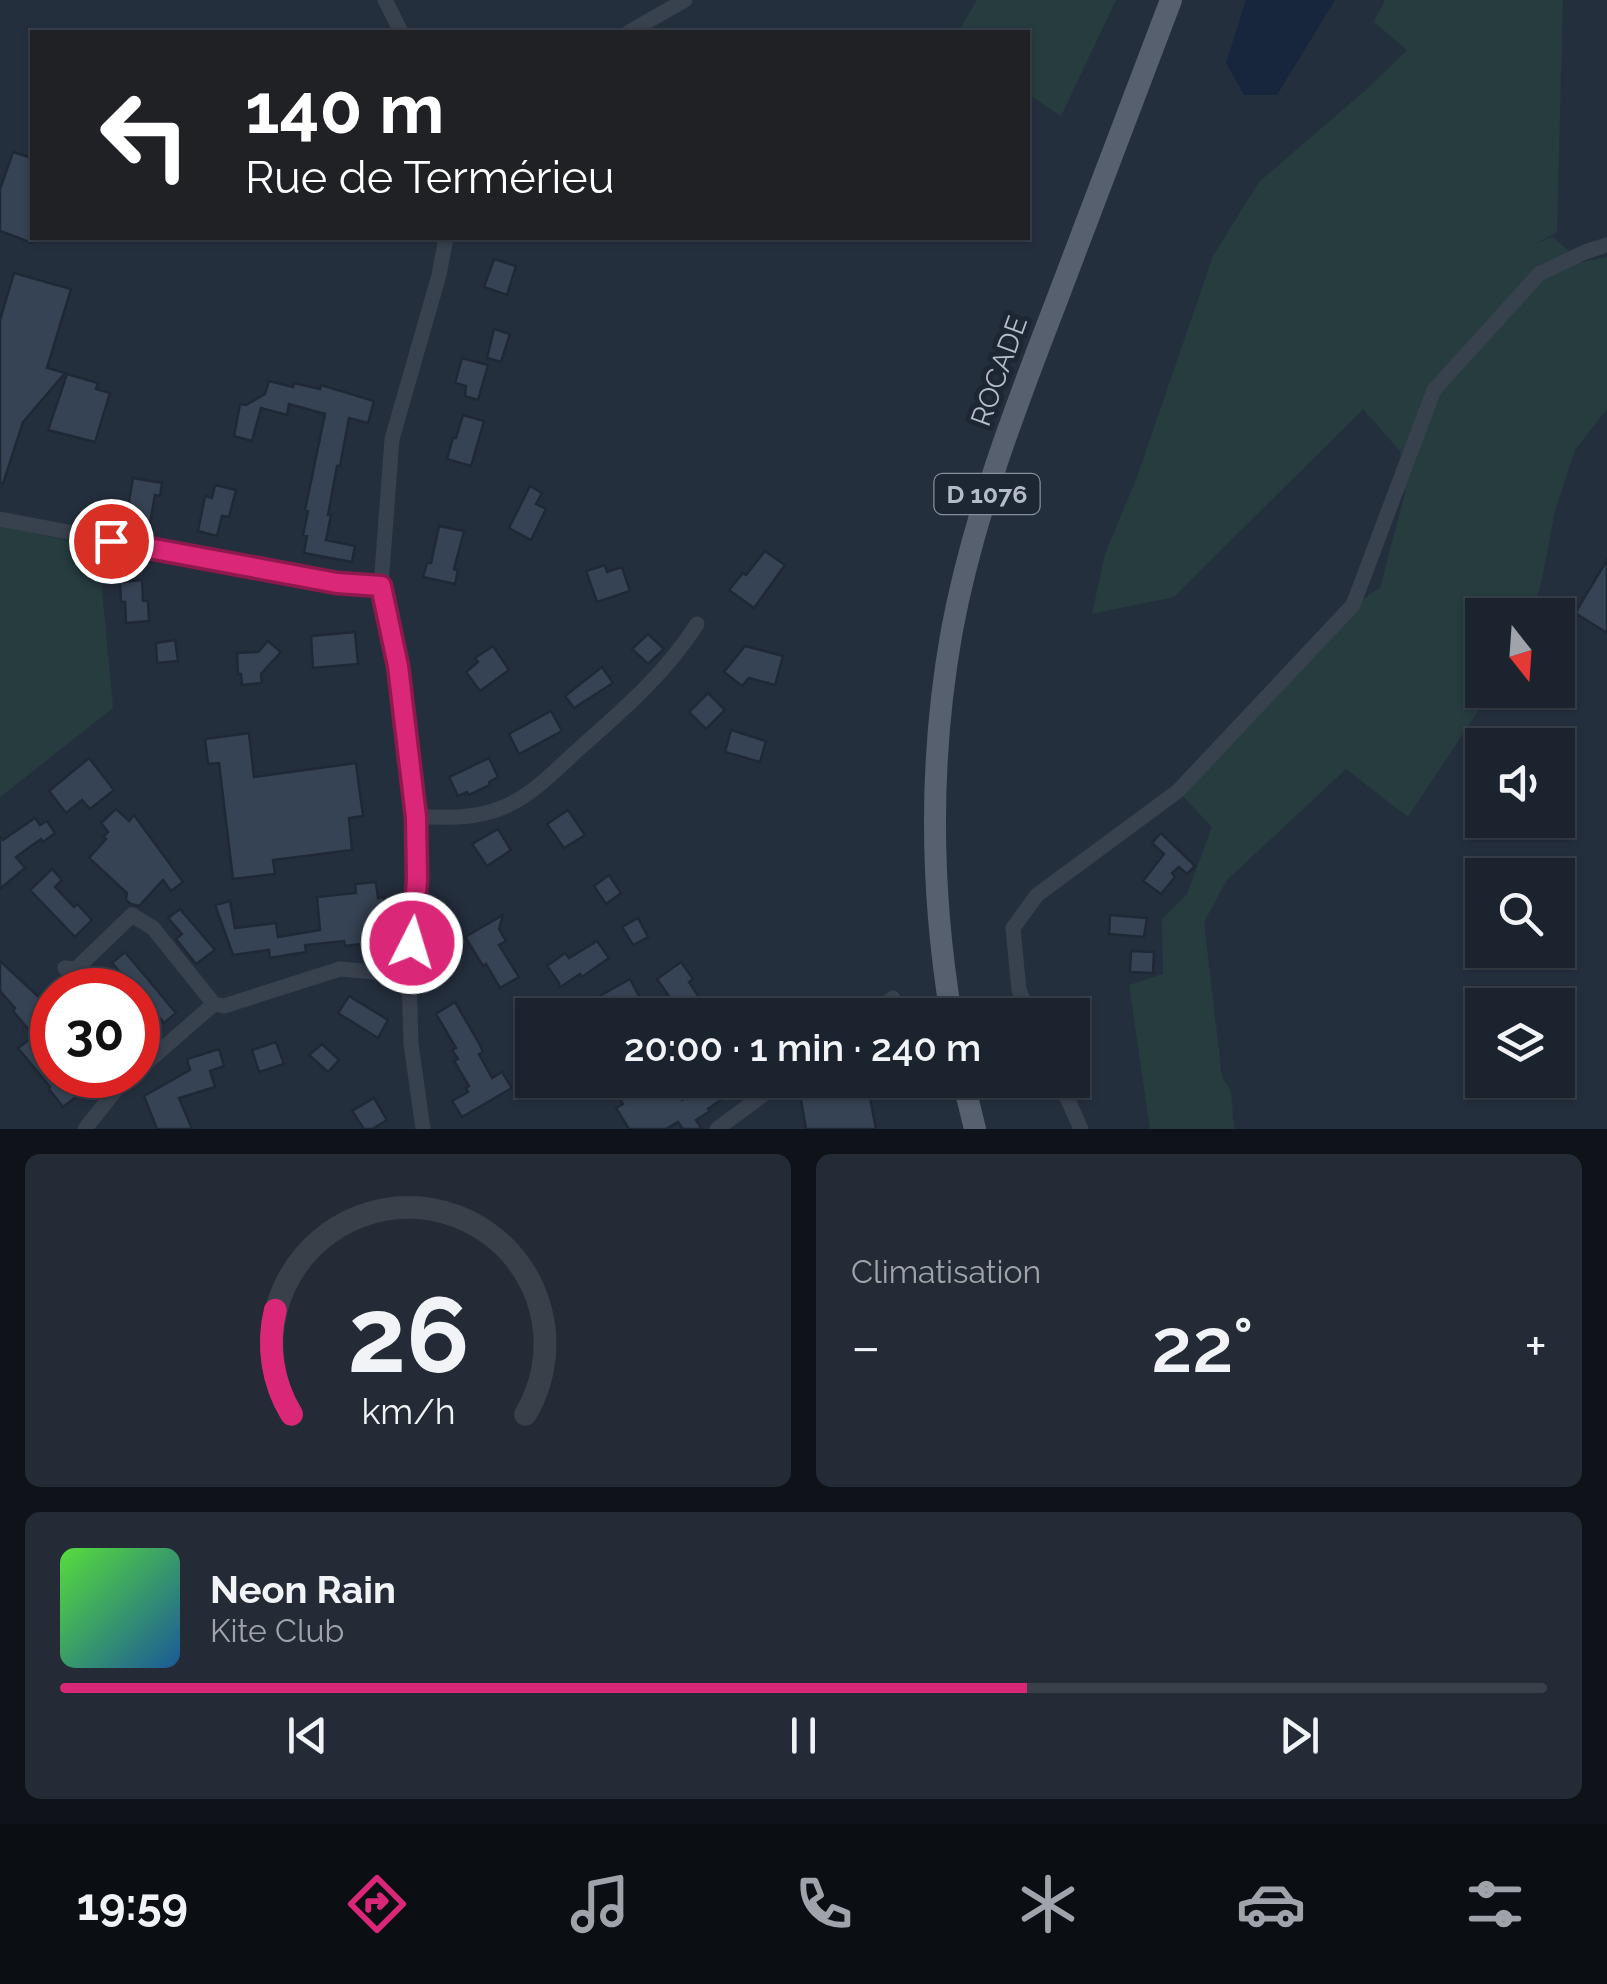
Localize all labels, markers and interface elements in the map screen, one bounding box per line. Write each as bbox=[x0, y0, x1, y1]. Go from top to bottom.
text: 140 m bbox=[245, 67, 445, 149]
icon: left bbox=[80, 70, 210, 200]
text: Rue de Termérieu bbox=[245, 151, 614, 204]
street label: ROCADE bbox=[964, 312, 1034, 430]
road number: D 1076 bbox=[934, 474, 1040, 514]
pin bbox=[69, 499, 154, 584]
icon: arrive bbox=[84, 514, 139, 569]
north arrow bbox=[1465, 598, 1575, 708]
map controls bbox=[1465, 598, 1575, 1098]
button: sound bbox=[1465, 728, 1575, 838]
button: search bbox=[1465, 858, 1575, 968]
position arrow bbox=[360, 891, 464, 995]
speed limit sign: 30 bbox=[30, 968, 160, 1098]
button: layers bbox=[1465, 988, 1575, 1098]
text: 20:00 · 1 min · 240 m bbox=[624, 1025, 981, 1070]
text: Climatisation bbox=[851, 1253, 1041, 1290]
text: 26 bbox=[347, 1274, 469, 1396]
text: 22° bbox=[1151, 1301, 1254, 1390]
text: − bbox=[851, 1314, 881, 1379]
text: + bbox=[1524, 1314, 1547, 1379]
text: km/h bbox=[361, 1390, 455, 1432]
text: Neon Rain bbox=[210, 1567, 396, 1612]
text: Kite Club bbox=[210, 1612, 344, 1649]
icon: previous bbox=[280, 1708, 335, 1763]
icon: pause bbox=[776, 1708, 831, 1763]
icon: next bbox=[1272, 1708, 1327, 1763]
icon: directions bbox=[342, 1869, 412, 1939]
icon: music bbox=[565, 1869, 635, 1939]
icon: phone bbox=[789, 1869, 859, 1939]
icon: climate bbox=[1013, 1869, 1083, 1939]
icon: car bbox=[1236, 1869, 1306, 1939]
icon: filters bbox=[1460, 1869, 1530, 1939]
text: 19:59 bbox=[77, 1878, 188, 1931]

